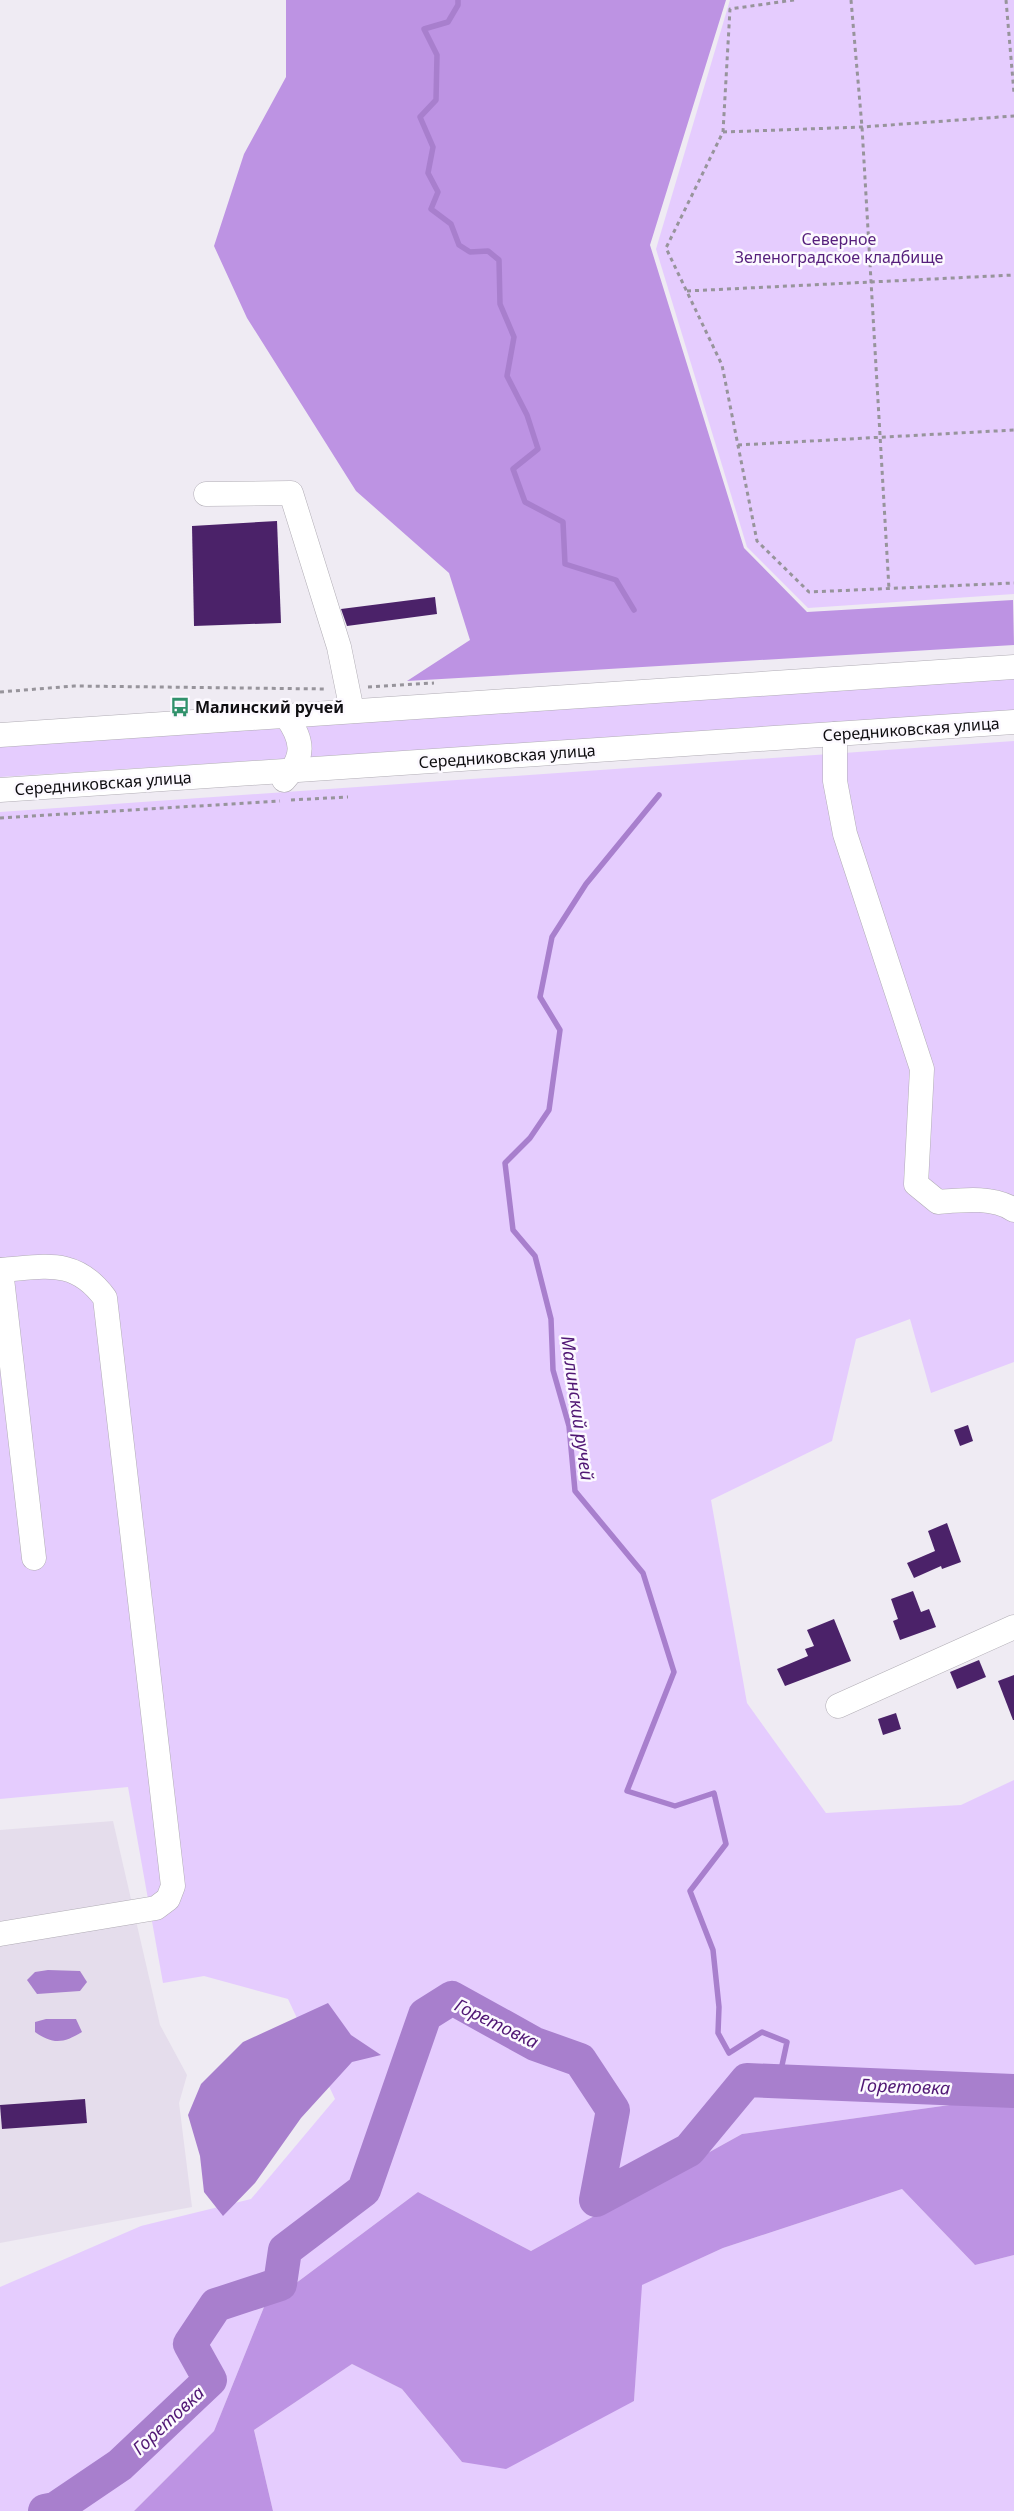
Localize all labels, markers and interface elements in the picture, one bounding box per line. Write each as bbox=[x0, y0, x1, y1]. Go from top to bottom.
park label: Северное Зеленоградское кладбище bbox=[735, 228, 943, 268]
bus stop icon: Малинский ручей bbox=[169, 696, 191, 718]
place label: Малинский ручей bbox=[195, 696, 344, 718]
street label: Середниковская улица bbox=[822, 712, 1000, 746]
street label: Середниковская улица bbox=[418, 739, 596, 773]
street label: Середниковская улица bbox=[14, 766, 192, 800]
water label: Малинский ручей bbox=[556, 1334, 600, 1482]
water label: Горетовка bbox=[451, 1992, 543, 2054]
water label: Горетовка bbox=[859, 2072, 951, 2100]
water label: Горетовка bbox=[127, 2380, 209, 2460]

